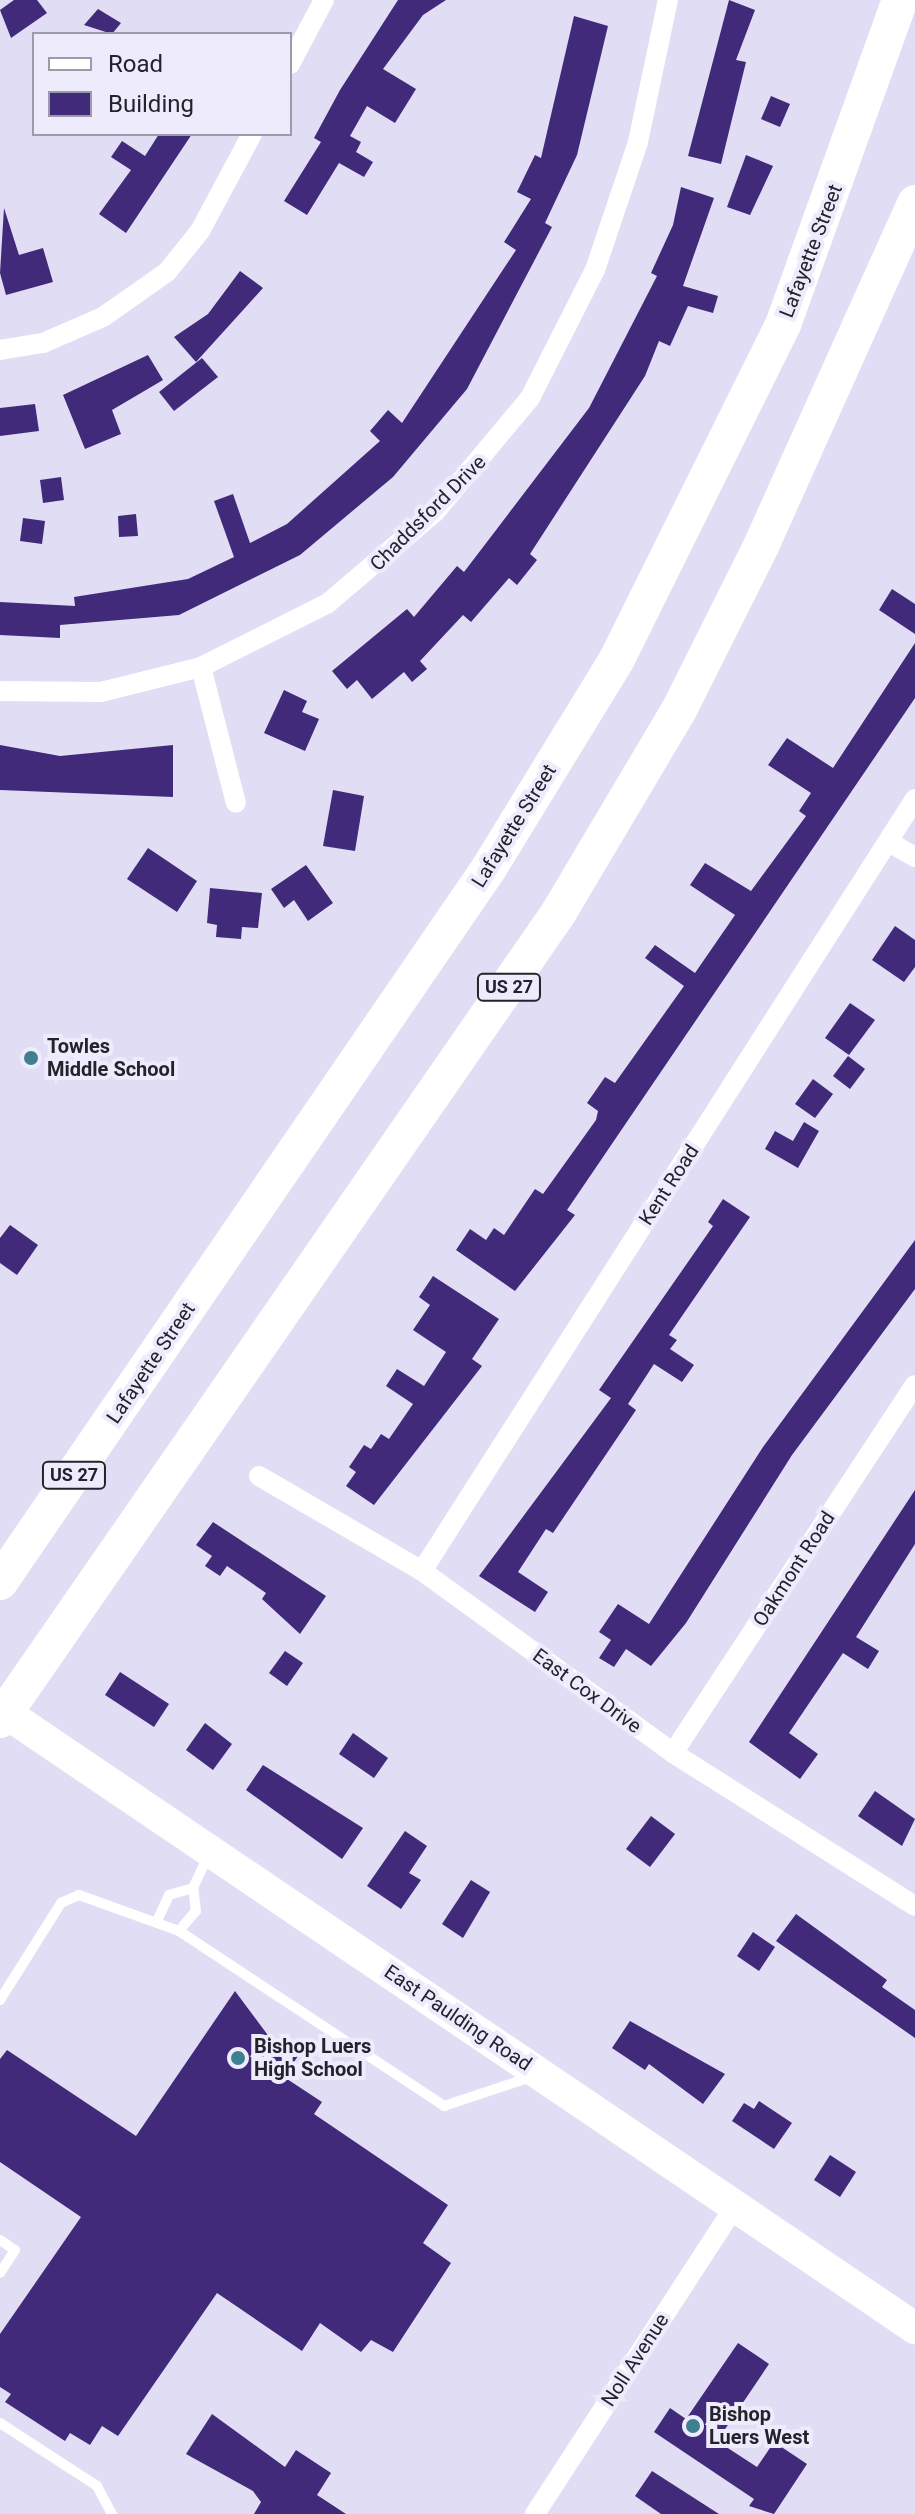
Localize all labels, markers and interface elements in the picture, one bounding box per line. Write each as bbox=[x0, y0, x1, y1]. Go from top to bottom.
legend bbox=[32, 32, 292, 136]
text: Road bbox=[108, 50, 163, 78]
text: Building bbox=[108, 90, 194, 118]
street label: Lafayette Street bbox=[775, 181, 847, 321]
street label: Chaddsford Drive bbox=[365, 450, 491, 576]
street label: Lafayette Street bbox=[467, 760, 561, 892]
road number: US 27 bbox=[475, 973, 543, 1001]
place label: Towles Middle School bbox=[47, 1034, 175, 1081]
marker: Towles Middle School bbox=[22, 1049, 40, 1067]
street label: Kent Road bbox=[634, 1140, 704, 1230]
street label: Lafayette Street bbox=[102, 1298, 200, 1428]
road number: US 27 bbox=[40, 1461, 108, 1489]
street label: Oakmont Road bbox=[748, 1507, 840, 1631]
street label: East Cox Drive bbox=[528, 1644, 646, 1738]
street label: East Paulding Road bbox=[380, 1960, 536, 2076]
place label: Bishop Luers High School bbox=[254, 2034, 371, 2081]
marker: Bishop Luers High School bbox=[229, 2049, 247, 2067]
street label: Noll Avenue bbox=[596, 2309, 674, 2411]
place label: Bishop Luers West bbox=[709, 2402, 809, 2449]
marker: Bishop Luers West bbox=[684, 2417, 702, 2435]

